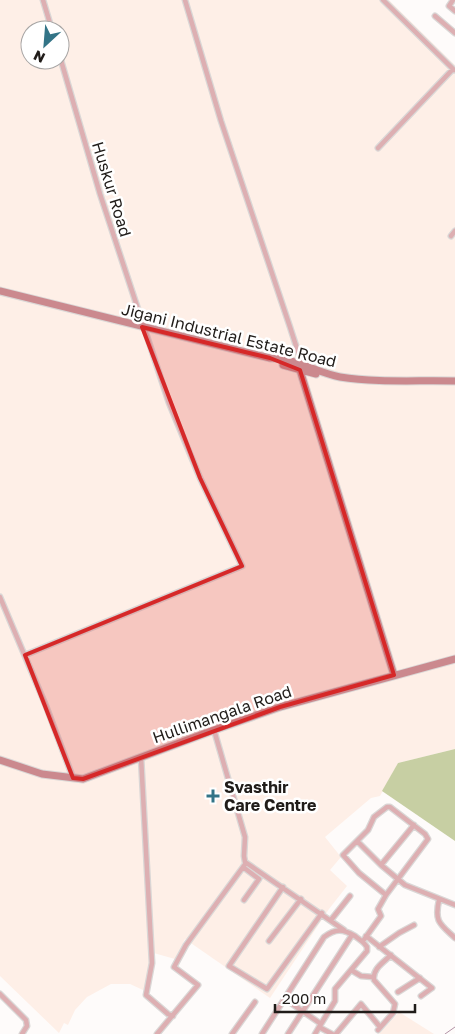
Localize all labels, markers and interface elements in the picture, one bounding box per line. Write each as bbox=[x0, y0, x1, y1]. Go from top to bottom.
north arrow bbox=[20, 20, 70, 70]
text: N bbox=[31, 47, 48, 67]
street label: Huskur Road bbox=[88, 139, 136, 239]
street label: Jigani Industrial Estate Road bbox=[120, 299, 338, 371]
street label: Hullimangala Road bbox=[150, 681, 294, 747]
place label: Svasthir Care Centre bbox=[224, 777, 316, 815]
marker: Svasthir Care Centre bbox=[206, 789, 220, 803]
scale bar bbox=[275, 982, 415, 1014]
text: 200 m bbox=[282, 989, 326, 1007]

